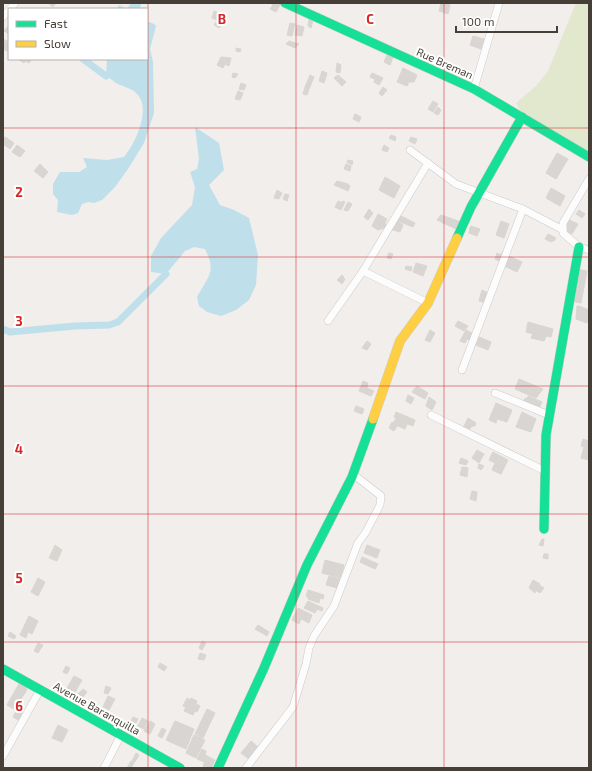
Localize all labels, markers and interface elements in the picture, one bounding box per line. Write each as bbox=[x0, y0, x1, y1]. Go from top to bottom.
legend bbox=[8, 8, 148, 60]
scale bar bbox=[456, 8, 557, 34]
text: B bbox=[218, 11, 226, 27]
text: C bbox=[366, 11, 374, 27]
text: 100 m bbox=[462, 14, 494, 28]
text: Fast bbox=[44, 16, 68, 30]
text: Slow bbox=[44, 36, 71, 50]
street label: Rue Breman bbox=[415, 45, 475, 81]
text: 2 bbox=[15, 184, 23, 200]
text: 3 bbox=[15, 313, 23, 329]
text: 4 bbox=[15, 441, 23, 457]
text: 5 bbox=[15, 570, 23, 586]
street label: Avenue Baranquilla bbox=[51, 679, 143, 737]
text: 6 bbox=[15, 698, 23, 714]

